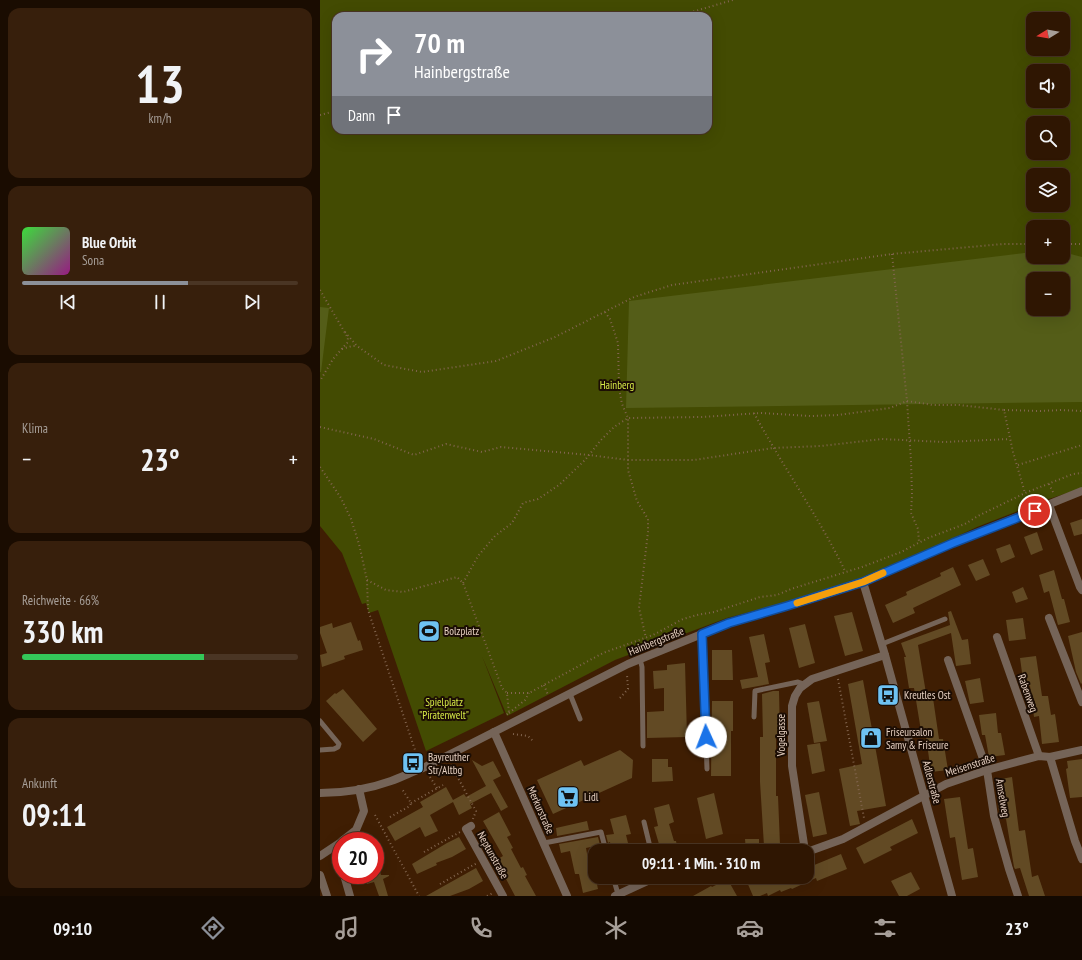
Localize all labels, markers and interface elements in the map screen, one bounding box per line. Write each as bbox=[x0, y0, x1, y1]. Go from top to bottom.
north arrow bbox=[1026, 12, 1070, 56]
map controls bbox=[1026, 12, 1070, 316]
text: 70 m bbox=[414, 24, 465, 61]
icon: right bbox=[348, 28, 400, 80]
text: 13 bbox=[135, 50, 185, 117]
text: Hainbergstraße bbox=[414, 60, 510, 83]
button: sound bbox=[1026, 64, 1070, 108]
icon: arrive bbox=[383, 104, 405, 126]
text: Dann bbox=[348, 106, 375, 125]
text: km/h bbox=[148, 110, 172, 127]
button: search bbox=[1026, 116, 1070, 160]
button: layers bbox=[1026, 168, 1070, 212]
button: + bbox=[1026, 220, 1070, 264]
text: Blue Orbit bbox=[82, 233, 136, 252]
text: Sona bbox=[82, 252, 104, 269]
button: − bbox=[1026, 272, 1070, 316]
icon: previous bbox=[57, 291, 79, 313]
icon: pause bbox=[149, 291, 171, 313]
icon: next bbox=[241, 291, 263, 313]
park label: Hainberg bbox=[600, 378, 635, 392]
text: Klima bbox=[22, 420, 48, 437]
text: 23° bbox=[140, 440, 180, 479]
text: − bbox=[22, 445, 31, 473]
text: + bbox=[289, 445, 298, 473]
pin bbox=[1018, 494, 1052, 528]
icon: arrive bbox=[1024, 500, 1046, 522]
text: Reichweite · 66% bbox=[22, 592, 99, 609]
text: 330 km bbox=[22, 612, 103, 651]
sports icon: Bolzplatz bbox=[416, 618, 442, 644]
street label: Hainbergstraße bbox=[626, 623, 686, 658]
place label: Bolzplatz bbox=[444, 624, 479, 638]
street label: Rabenweg bbox=[1015, 672, 1041, 714]
bus stop icon: Kreutles Ost bbox=[875, 682, 901, 708]
place label: Kreutles Ost bbox=[904, 688, 951, 702]
park label: Spielplatz "Piratenwelt" bbox=[419, 695, 469, 722]
street label: Vogelgasse bbox=[774, 713, 788, 757]
position arrow bbox=[685, 716, 727, 758]
shop icon: Friseursalon Samy & Friseure bbox=[858, 725, 884, 751]
place label: Friseursalon Samy & Friseure bbox=[886, 725, 949, 752]
bus stop icon: Bayreuther Str/Altbg bbox=[400, 750, 426, 776]
place label: Bayreuther Str/Altbg bbox=[428, 750, 469, 777]
street label: Meisenstraße bbox=[944, 750, 997, 780]
street label: Adlerstraße bbox=[920, 759, 945, 806]
text: Ankunft bbox=[22, 775, 57, 792]
street label: Amselweg bbox=[993, 778, 1013, 819]
street label: Merkurstraße bbox=[524, 784, 558, 836]
supermarket icon: Lidl bbox=[555, 784, 581, 810]
place label: Lidl bbox=[584, 790, 599, 804]
text: 09:11 bbox=[22, 795, 87, 834]
street label: Neptunstraße bbox=[474, 829, 512, 882]
speed limit sign: 20 bbox=[332, 832, 384, 884]
text: 09:11 · 1 Min. · 310 m bbox=[642, 854, 760, 873]
icon: directions bbox=[199, 914, 227, 942]
icon: music bbox=[333, 914, 361, 942]
icon: phone bbox=[467, 914, 495, 942]
icon: climate bbox=[602, 914, 630, 942]
icon: car bbox=[736, 914, 764, 942]
icon: filters bbox=[871, 914, 899, 942]
text: 09:10 bbox=[53, 917, 92, 940]
text: 23° bbox=[1005, 917, 1029, 940]

